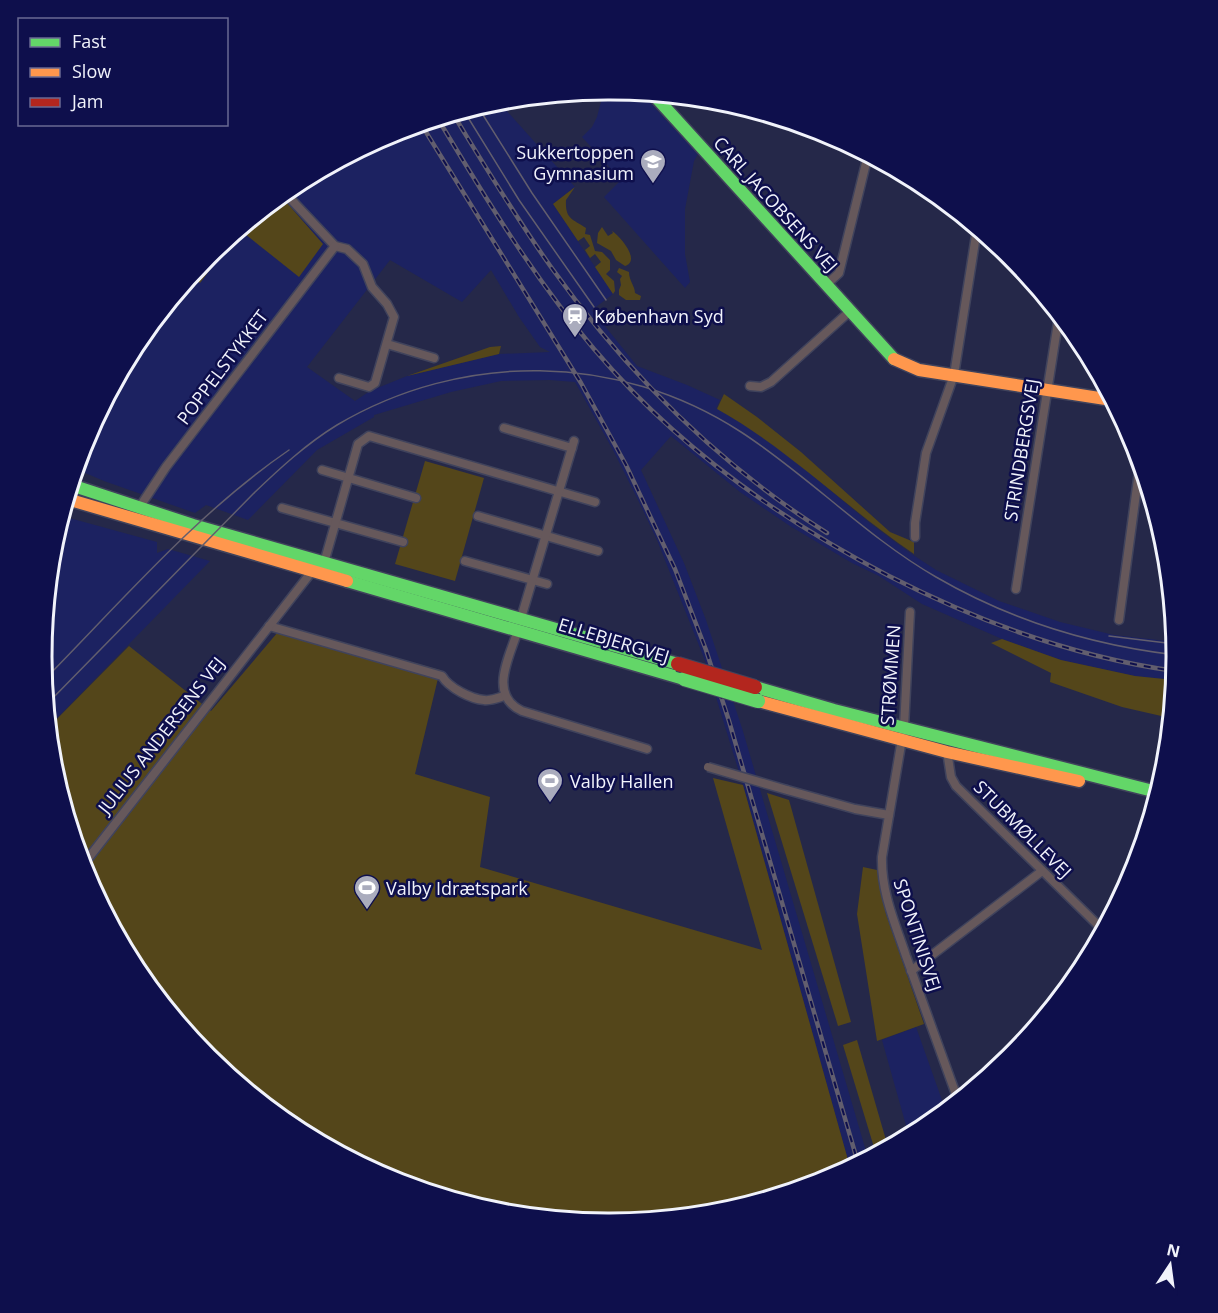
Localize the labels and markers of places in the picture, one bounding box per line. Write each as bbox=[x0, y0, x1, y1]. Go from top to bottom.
place label: Sukkertoppen Gymnasium bbox=[516, 140, 634, 185]
school or university icon: Sukkertoppen Gymnasium bbox=[638, 147, 668, 185]
station icon: København Syd bbox=[560, 301, 590, 339]
place label: København Syd bbox=[594, 304, 724, 328]
sports icon: Valby Hallen bbox=[535, 766, 565, 804]
place label: Valby Hallen bbox=[570, 769, 674, 793]
sports icon: Valby Idrætspark bbox=[352, 873, 382, 911]
place label: Valby Idrætspark bbox=[386, 876, 528, 900]

